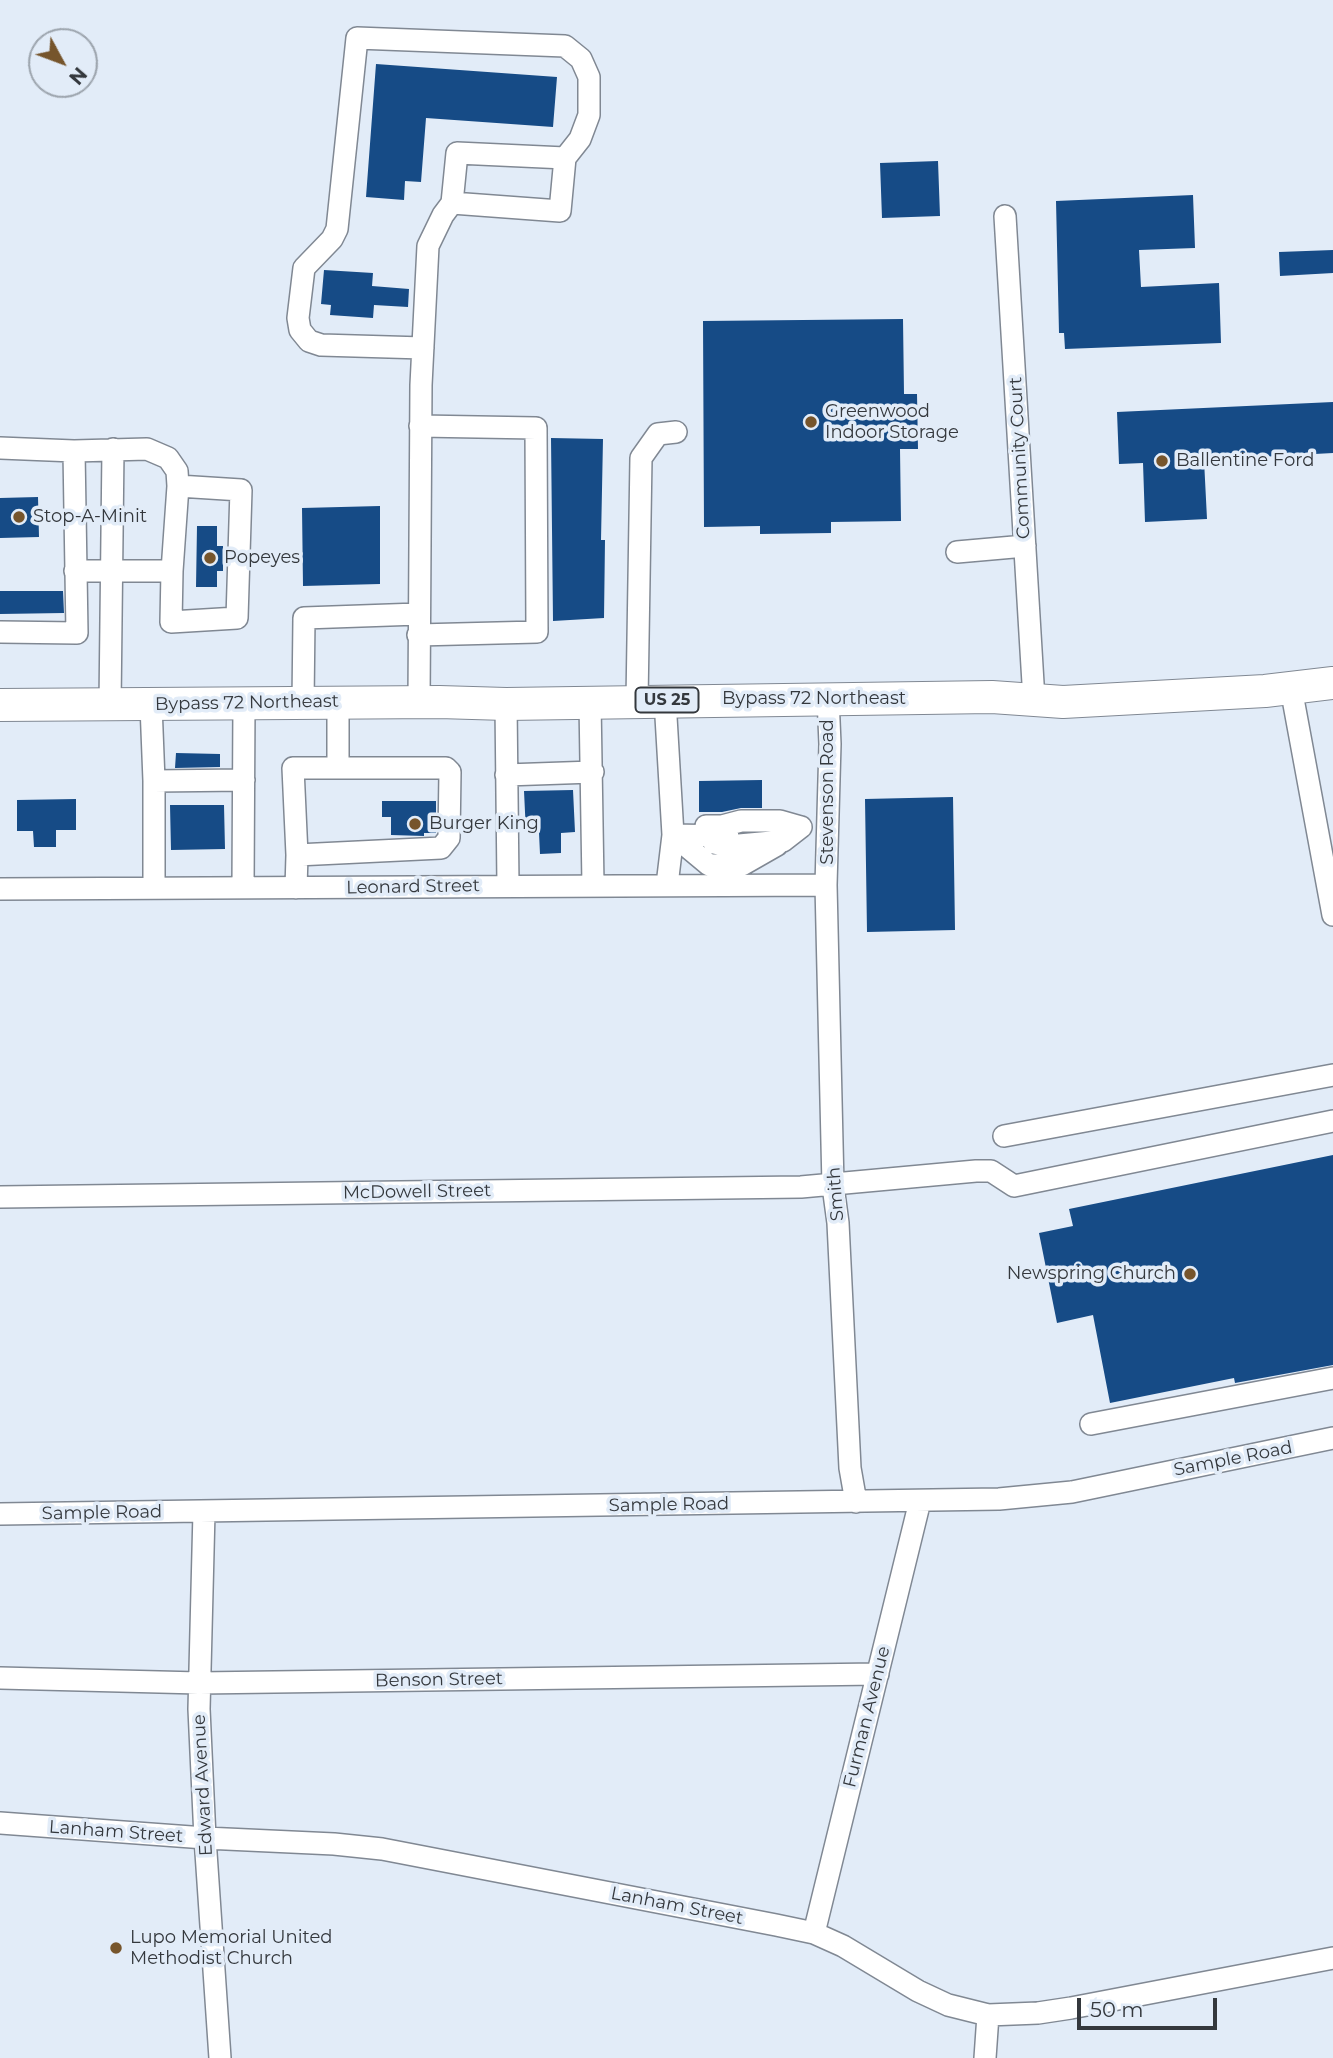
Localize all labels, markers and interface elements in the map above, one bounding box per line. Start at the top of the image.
north arrow [28,28,98,98]
text: N [64,62,91,89]
street label: Community Court [1005,376,1035,540]
place label: Greenwood Indoor Storage [825,401,959,444]
marker: Greenwood Indoor Storage [803,414,819,430]
place label: Ballentine Ford [1176,450,1314,472]
marker: Ballentine Ford [1154,453,1170,469]
place label: Stop-A-Minit [33,506,147,528]
marker: Stop-A-Minit [11,509,27,525]
place label: Popeyes [224,547,300,569]
marker: Popeyes [202,550,218,566]
road number: US 25 [636,688,698,712]
street label: Bypass 72 Northeast [722,688,906,710]
street label: Bypass 72 Northeast [155,691,339,715]
street label: Stevenson Road [817,719,839,865]
place label: Burger King [429,813,539,835]
marker: Burger King [407,816,423,832]
street label: Leonard Street [346,875,480,899]
street label: Smith [823,1166,849,1222]
street label: McDowell Street [343,1180,491,1204]
place label: Newspring Church [1007,1263,1176,1285]
marker: Newspring Church [1182,1266,1198,1282]
street label: Sample Road [1172,1437,1294,1481]
street label: Sample Road [609,1493,729,1517]
street label: Sample Road [42,1501,162,1525]
street label: Furman Avenue [839,1644,895,1790]
street label: Benson Street [375,1668,503,1692]
street label: Edward Avenue [188,1714,218,1856]
street label: Lanham Street [48,1817,184,1847]
street label: Lanham Street [609,1883,745,1929]
place label: Lupo Memorial United Methodist Church [130,1927,332,1969]
marker: Lupo Memorial United Methodist Church [108,1940,124,1956]
scale bar [1081,1984,1221,2028]
text: 50 m [1090,1997,1144,2022]

